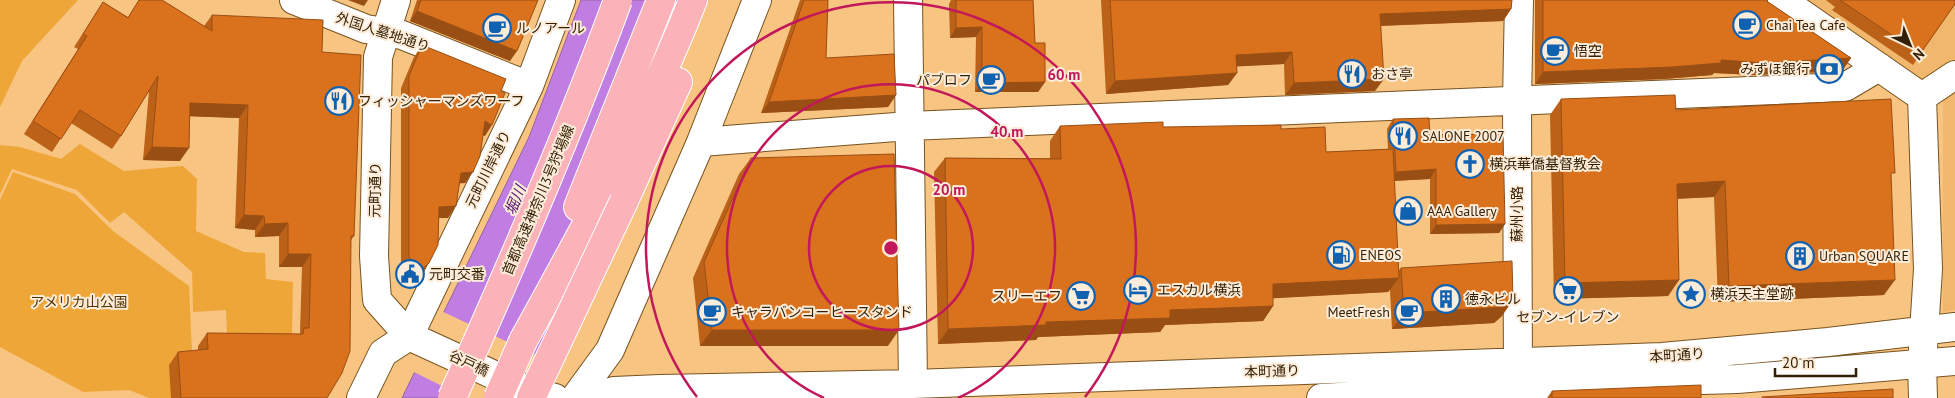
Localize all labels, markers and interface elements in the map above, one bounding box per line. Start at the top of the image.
street label: 外国人墓地通り [334,8,432,56]
cafe icon: Chai Tea Cafe [1732,10,1762,40]
cafe icon: ルノアール [482,13,512,43]
place label: Chai Tea Cafe [1766,16,1846,34]
place label: ルノアール [516,19,585,37]
north arrow [1885,20,1935,70]
cafe icon: 悟空 [1540,36,1570,66]
place label: 悟空 [1574,42,1602,60]
text: N [1909,45,1928,64]
bank icon: みずほ銀行 [1814,54,1844,84]
restaurant icon: おさ亭 [1337,59,1367,89]
place label: みずほ銀行 [1740,60,1810,78]
cafe icon: パブロフ [976,65,1006,95]
text: 60 m [1048,65,1080,84]
place label: おさ亭 [1371,65,1413,83]
place label: パブロフ [916,71,972,89]
restaurant icon: フィッシャーマンズワーフ [324,86,354,116]
place label: フィッシャーマンズワーフ [358,92,525,110]
restaurant icon: SALONE 2007 [1388,121,1418,151]
street label: 首都高速神奈川3号狩場線 [498,122,578,278]
text: 40 m [991,122,1023,141]
street label: 元町川岸通り [461,127,515,211]
place label: SALONE 2007 [1422,127,1505,145]
church icon: 横浜華僑基督教会 [1455,149,1485,179]
place label: 横浜華僑基督教会 [1489,155,1601,173]
street label: 元町通り [366,162,384,218]
text: 20 m [933,180,965,199]
water label: 堀川 [500,181,530,218]
street label: 蘇州小路 [1508,186,1526,242]
shop icon: AAA Gallery [1393,196,1423,226]
place label: AAA Gallery [1427,202,1497,220]
centre of rings [882,239,900,257]
fuel station icon: ENEOS [1326,240,1356,270]
building icon: Urban SQUARE [1785,241,1815,271]
place label: ENEOS [1360,246,1401,264]
place label: Urban SQUARE [1819,247,1909,265]
public building icon: 元町交番 [395,259,425,289]
place label: 元町交番 [429,265,485,283]
hotel icon: エスカル横浜 [1123,275,1153,305]
supermarket icon: セブン-イレブン [1553,276,1583,306]
place icon: 横浜天主堂跡 [1676,279,1706,309]
supermarket icon: スリーエフ [1066,281,1096,311]
place label: エスカル横浜 [1157,281,1241,299]
building icon: 徳永ビル [1431,284,1461,314]
place label: 横浜天主堂跡 [1710,285,1794,303]
place label: スリーエフ [992,287,1062,305]
place label: 徳永ビル [1465,290,1521,308]
park label: アメリカ山公園 [30,293,128,311]
cafe icon: キャラバンコーヒースタンド [697,297,727,327]
cafe icon: MeetFresh [1394,297,1424,327]
place label: キャラバンコーヒースタンド [731,303,913,321]
place label: MeetFresh [1327,303,1390,321]
place label: セブン-イレブン [1516,308,1620,326]
street label: 本町通り [1648,344,1706,366]
street label: 谷戸橋 [446,346,492,380]
scale bar [1775,346,1856,378]
text: 20 m [1782,353,1815,372]
street label: 本町通り [1244,361,1300,381]

